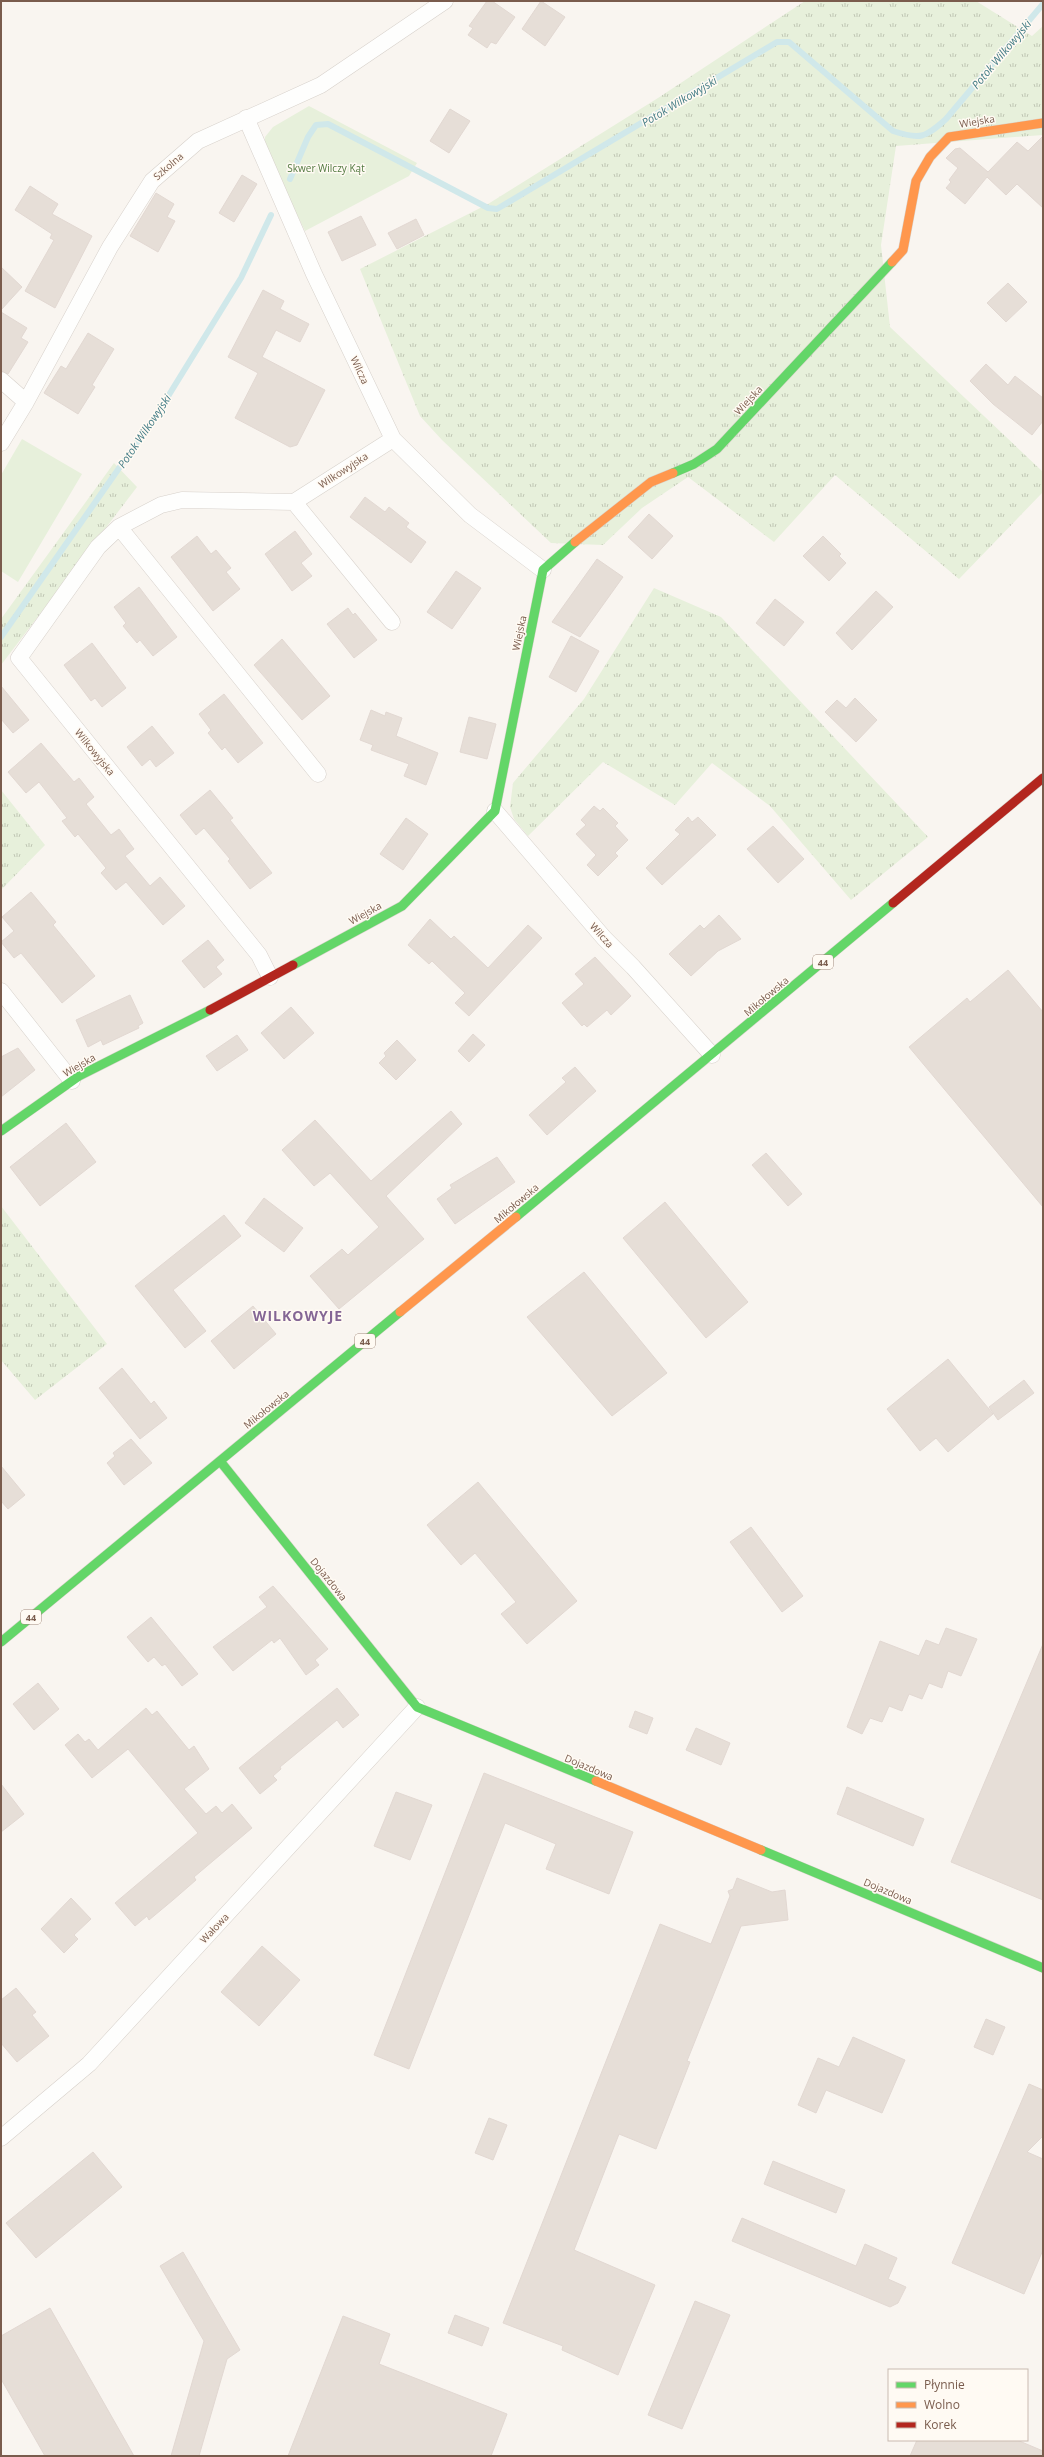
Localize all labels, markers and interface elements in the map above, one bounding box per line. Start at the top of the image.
water label: Potok Wilkowyjski [968,16,1034,92]
water label: Potok Wilkowyjski [638,72,720,129]
street label: Wiejska [958,111,996,131]
street label: Szkolna [150,149,186,183]
park label: Skwer Wilczy Kąt [287,161,365,175]
street label: Wilcza [347,354,373,386]
street label: Wiejska [731,382,765,418]
water label: Potok Wilkowyjski [114,391,174,471]
street label: Wilkowyjska [316,449,370,491]
street label: Wiejska [508,614,530,652]
street label: Wilkowyjska [72,726,118,778]
street label: Wiejska [346,898,384,928]
street label: Wilcza [587,919,617,951]
road number: 44 [813,955,833,969]
street label: Mikołowska [741,973,791,1019]
street label: Wiejska [60,1050,98,1080]
street label: Mikołowska [491,1180,541,1226]
district label: WILKOWYJE [253,1306,343,1325]
road number: 44 [355,1334,375,1348]
street label: Mikołowska [240,1386,292,1432]
street label: Dojazdowa [307,1555,351,1603]
road number: 44 [21,1610,41,1624]
street label: Dojazdowa [563,1750,615,1784]
street label: Dojazdowa [862,1874,914,1908]
street label: Wałowa [196,1910,232,1946]
legend [888,2369,1028,2441]
text: Płynnie [924,2376,965,2393]
text: Wolno [924,2396,960,2413]
text: Korek [924,2416,957,2433]

